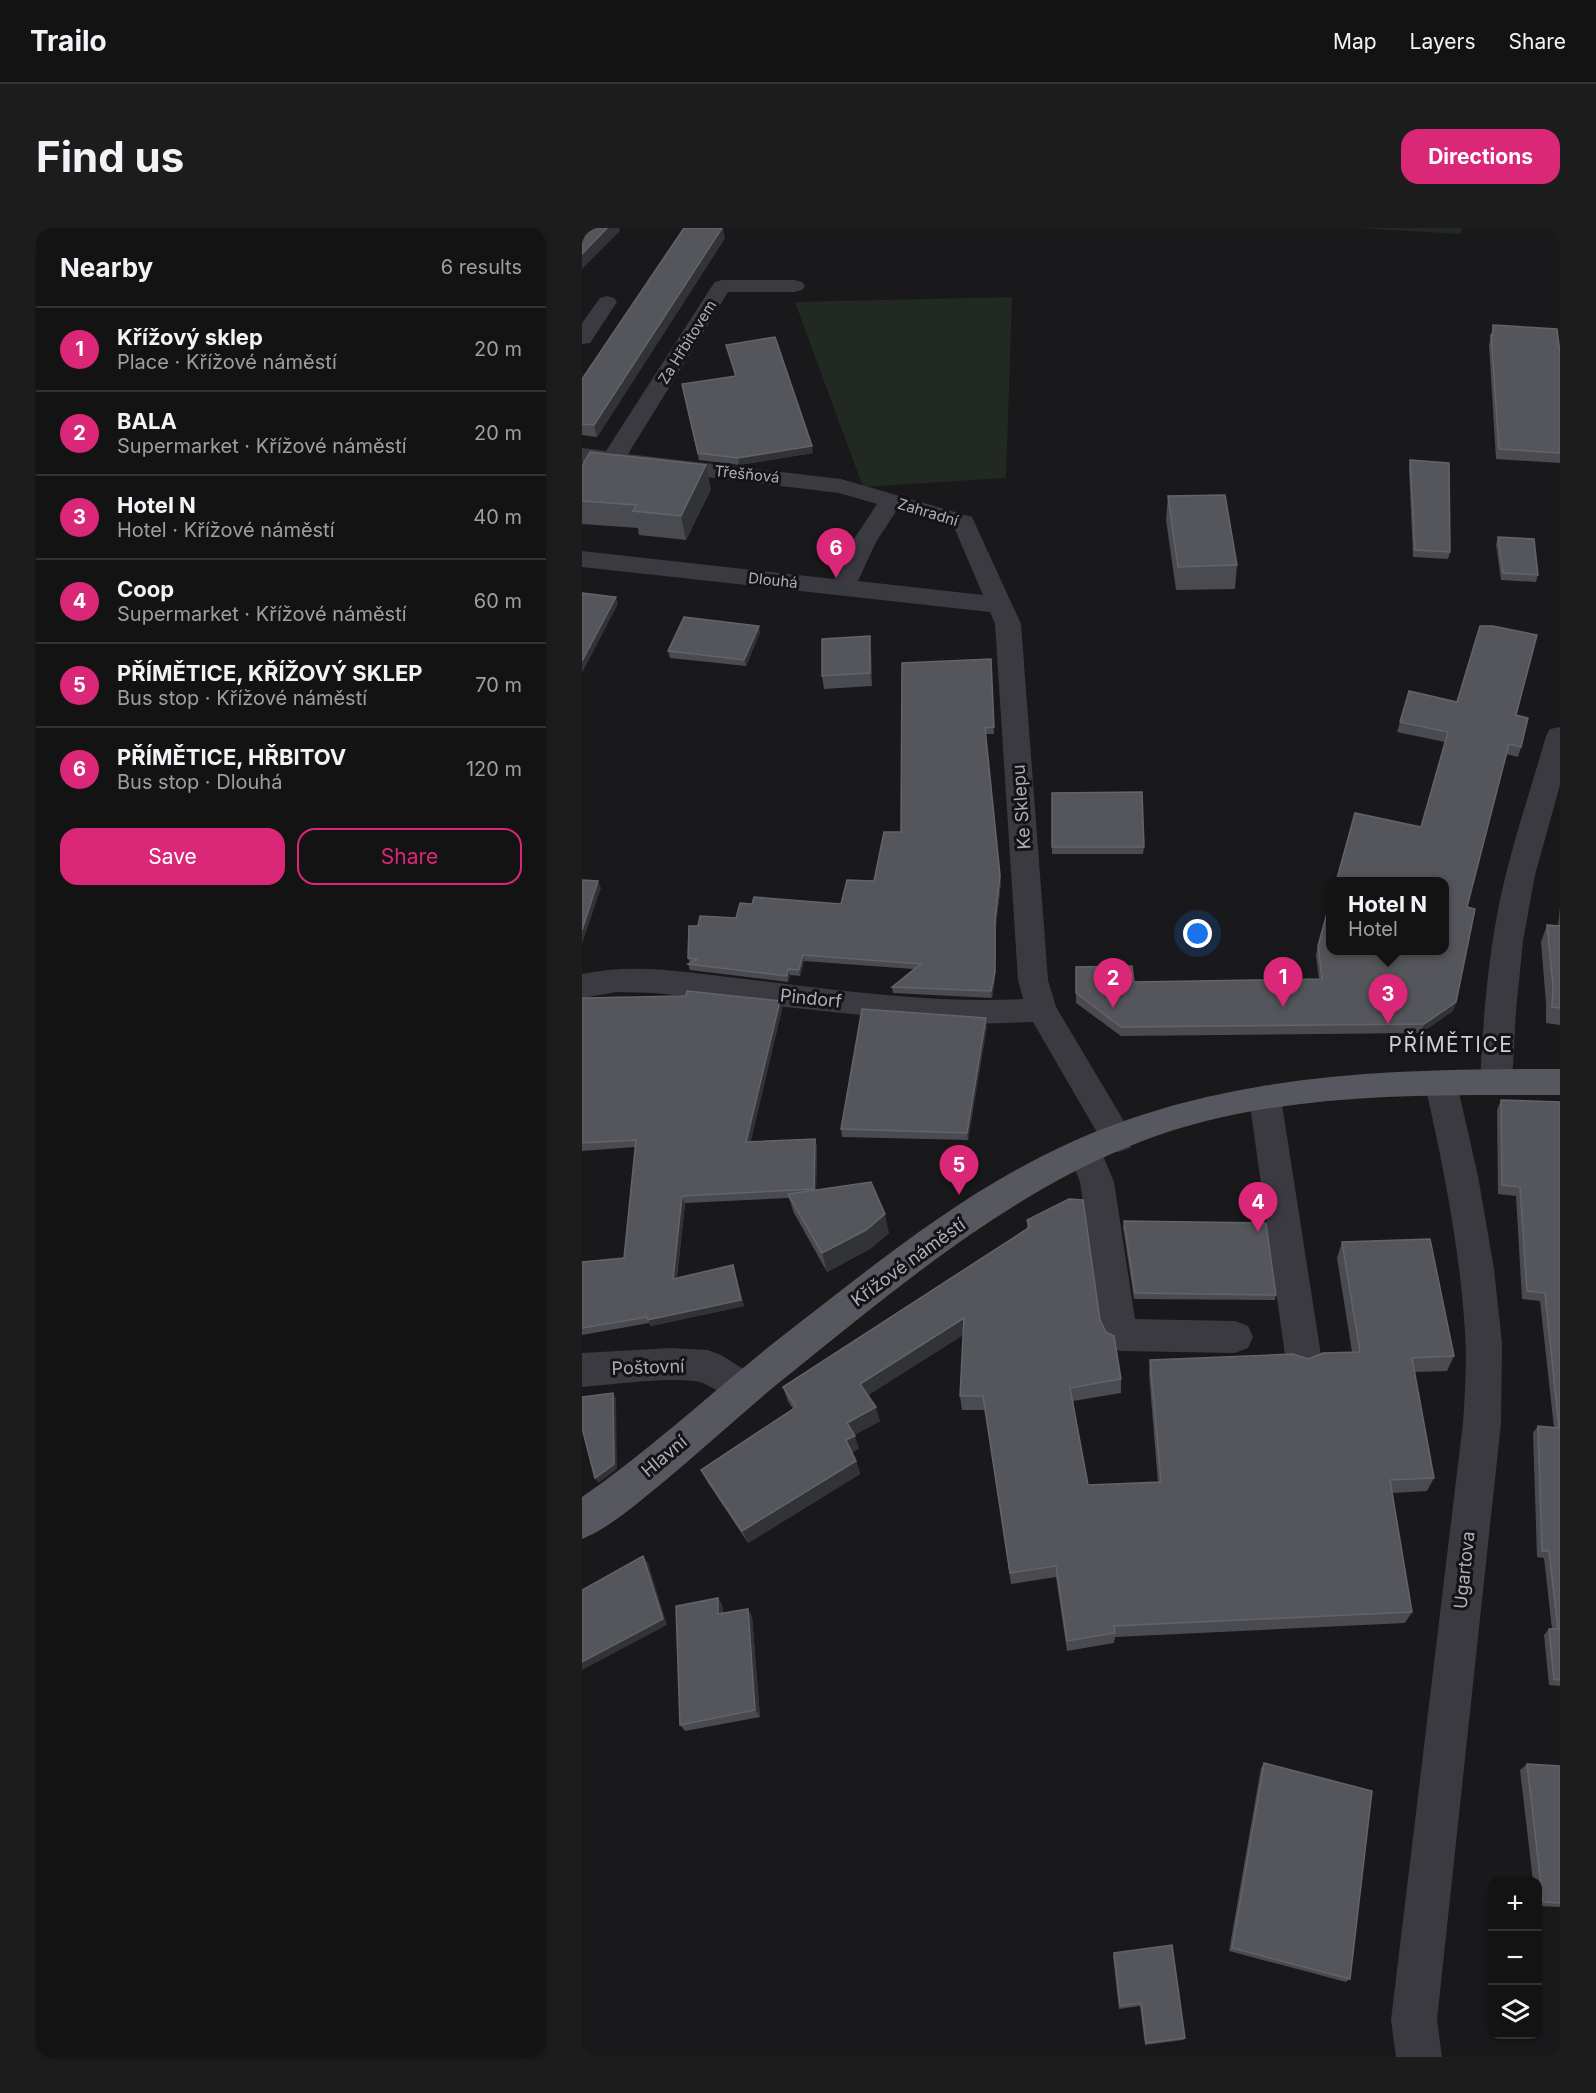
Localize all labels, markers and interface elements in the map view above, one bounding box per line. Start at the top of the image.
text: Trailo [30,24,107,58]
text: Map [1333,29,1377,54]
text: Layers [1410,29,1476,54]
text: Share [1509,29,1566,54]
button: Directions [1401,129,1560,184]
text: Find us [36,131,184,182]
text: Nearby [60,252,153,283]
text: 6 results [441,255,522,279]
street label: Za Hřbitovem [654,297,720,387]
text: Křížový sklep [117,324,263,350]
text: 1 [75,337,84,361]
text: 20 m [474,337,522,361]
text: Place · Křížové náměstí [117,350,337,374]
text: BALA [117,408,177,434]
text: 2 [73,421,86,445]
text: 20 m [474,421,522,445]
text: Supermarket · Křížové náměstí [117,434,407,458]
street label: Třešňová [714,461,780,487]
text: Hotel N [117,492,196,518]
street label: Zahradní [895,494,961,530]
text: 3 [73,505,86,529]
text: 40 m [473,505,522,529]
text: Hotel · Křížové náměstí [117,518,335,542]
pin: 6 [816,528,856,578]
street label: Dlouhá [747,568,799,592]
text: Coop [117,576,174,602]
text: 4 [73,589,86,613]
text: 60 m [474,589,522,613]
text: Supermarket · Křížové náměstí [117,602,407,626]
text: PŘÍMĚTICE, KŘÍŽOVÝ SKLEP [117,660,423,686]
text: 5 [73,673,86,697]
text: 70 m [475,673,522,697]
text: Bus stop · Křížové náměstí [117,686,367,710]
text: PŘÍMĚTICE, HŘBITOV [117,744,346,770]
text: 6 [73,757,86,781]
text: 120 m [466,757,522,781]
street label: Ke Sklepu [1008,764,1034,850]
text: Bus stop · Dlouhá [117,770,282,794]
button: Save [60,828,285,885]
button: Share [297,828,522,885]
popup [1326,877,1449,955]
text: Hotel N [1348,891,1427,917]
text: Hotel [1348,917,1398,941]
your location [1183,919,1212,948]
pin: 2 [1094,958,1132,1008]
pin: 1 [1264,958,1302,1007]
pin: 3 [1368,974,1408,1024]
street label: Pindorf [779,984,843,1012]
district label: PŘÍMĚTICE [1389,1031,1513,1057]
pin: 5 [940,1146,979,1195]
pin: 4 [1238,1182,1278,1232]
street label: Křížové náměstí [847,1213,970,1310]
street label: Poštovní [611,1355,685,1379]
street label: Hlavní [637,1431,691,1481]
street label: Ugartova [1449,1530,1479,1610]
map controls [1488,1877,1542,2039]
button: + [1488,1877,1542,1931]
button: − [1488,1931,1542,1985]
button: layers [1488,1985,1542,2039]

